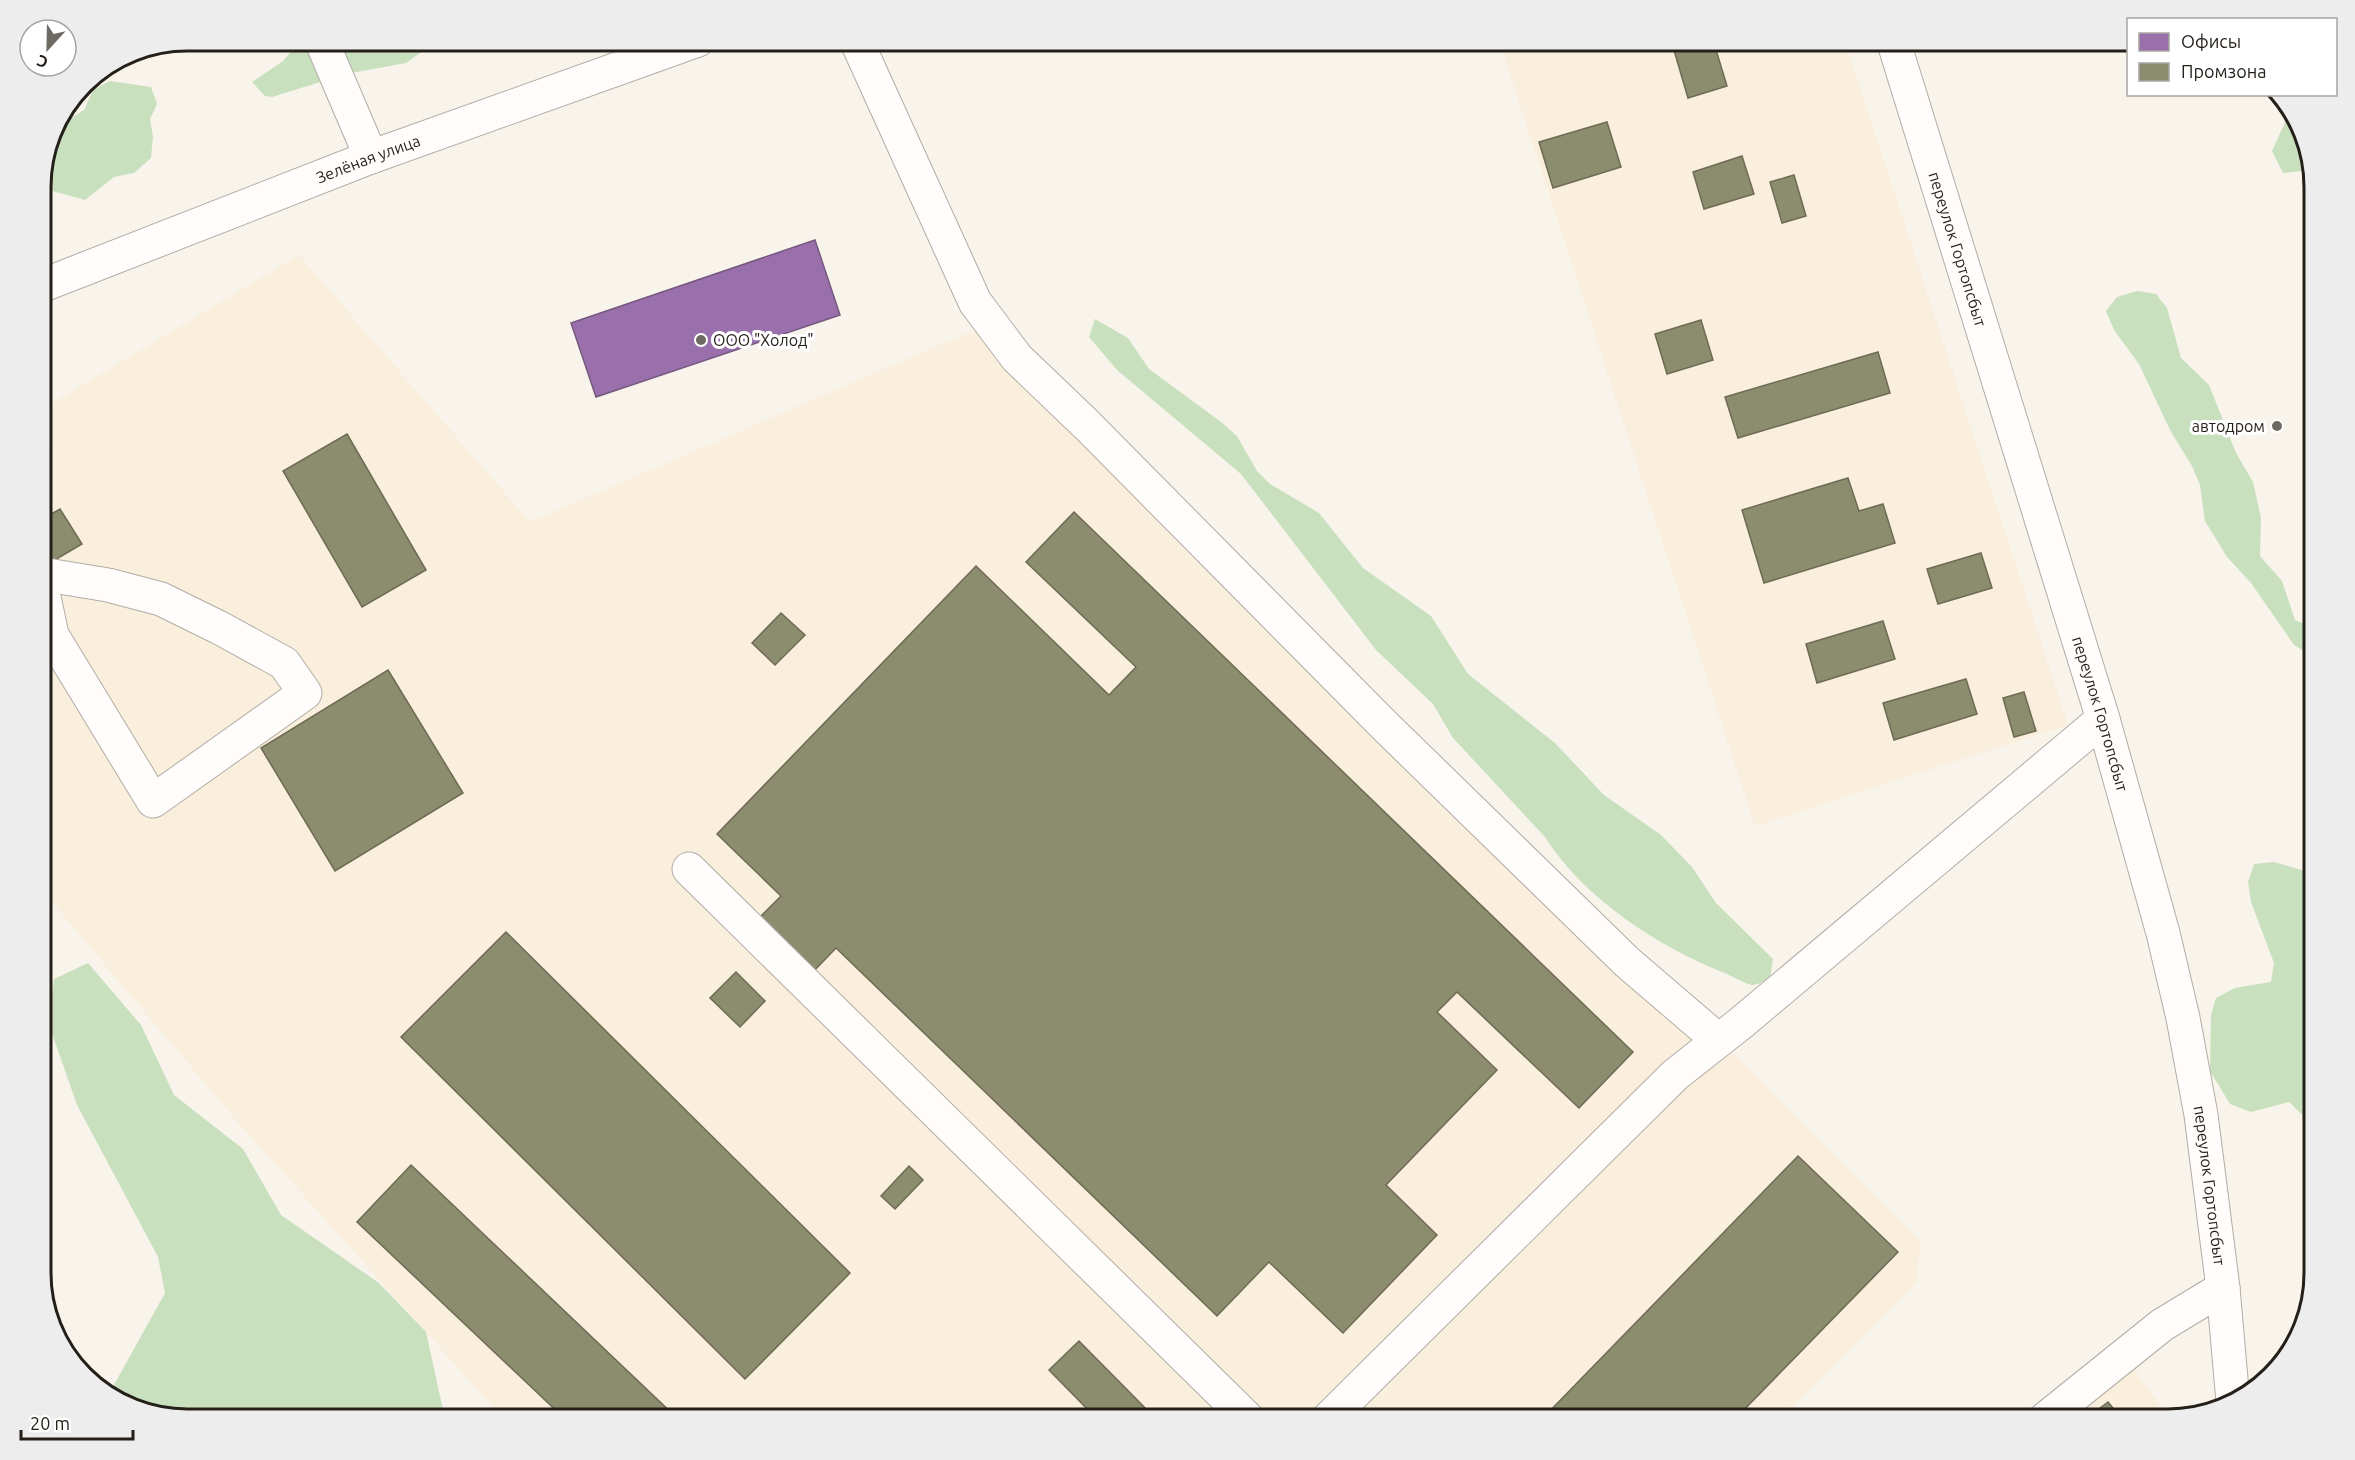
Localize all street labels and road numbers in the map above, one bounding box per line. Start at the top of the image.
street label: Зелёная улица [314,131,423,187]
street label: переулок Гортопсбыт [1925,170,1990,329]
street label: переулок Гортопсбыт [2069,634,2132,793]
street label: переулок Гортопсбыт [2190,1104,2229,1266]

